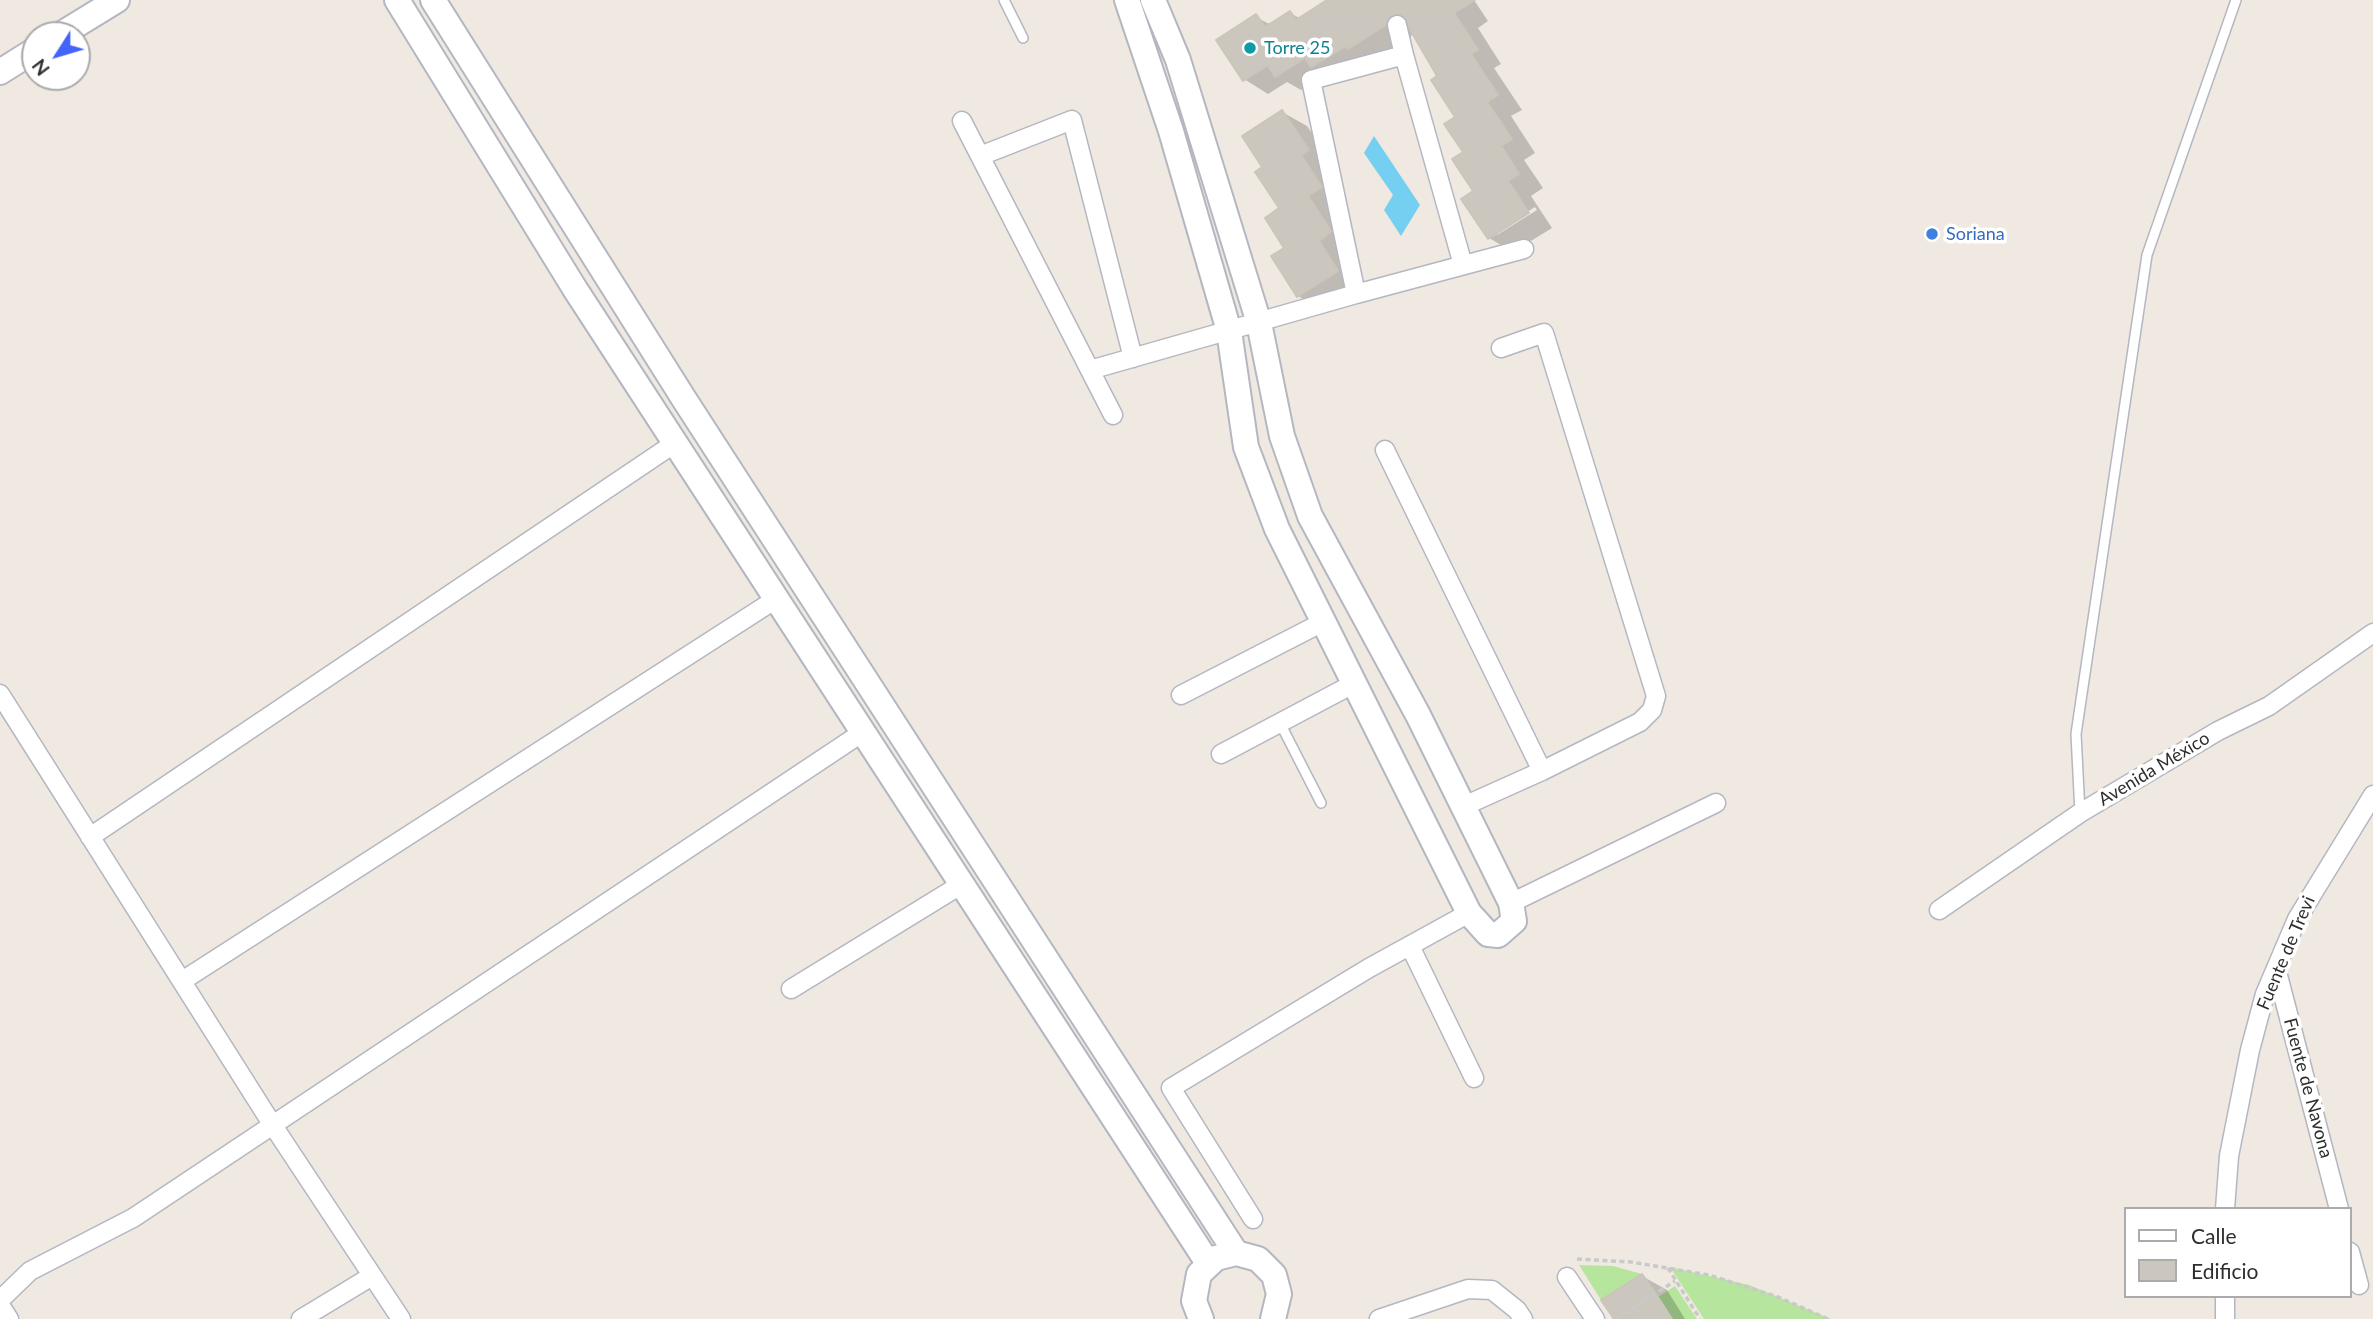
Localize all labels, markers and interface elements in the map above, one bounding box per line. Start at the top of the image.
north arrow [21,21,91,91]
place label: Torre 25 [1264,37,1330,59]
marker: Torre 25 [1242,40,1258,56]
text: N [27,55,54,81]
place label: Soriana [1946,223,2005,245]
marker: Soriana [1924,226,1940,242]
street label: Avenida México [2095,727,2213,811]
street label: Fuente de Trevi [2252,893,2320,1013]
street label: Fuente de Navona [2279,1016,2337,1160]
legend [2124,1207,2352,1298]
text: Calle [2191,1223,2236,1248]
text: Edificio [2191,1258,2258,1283]

